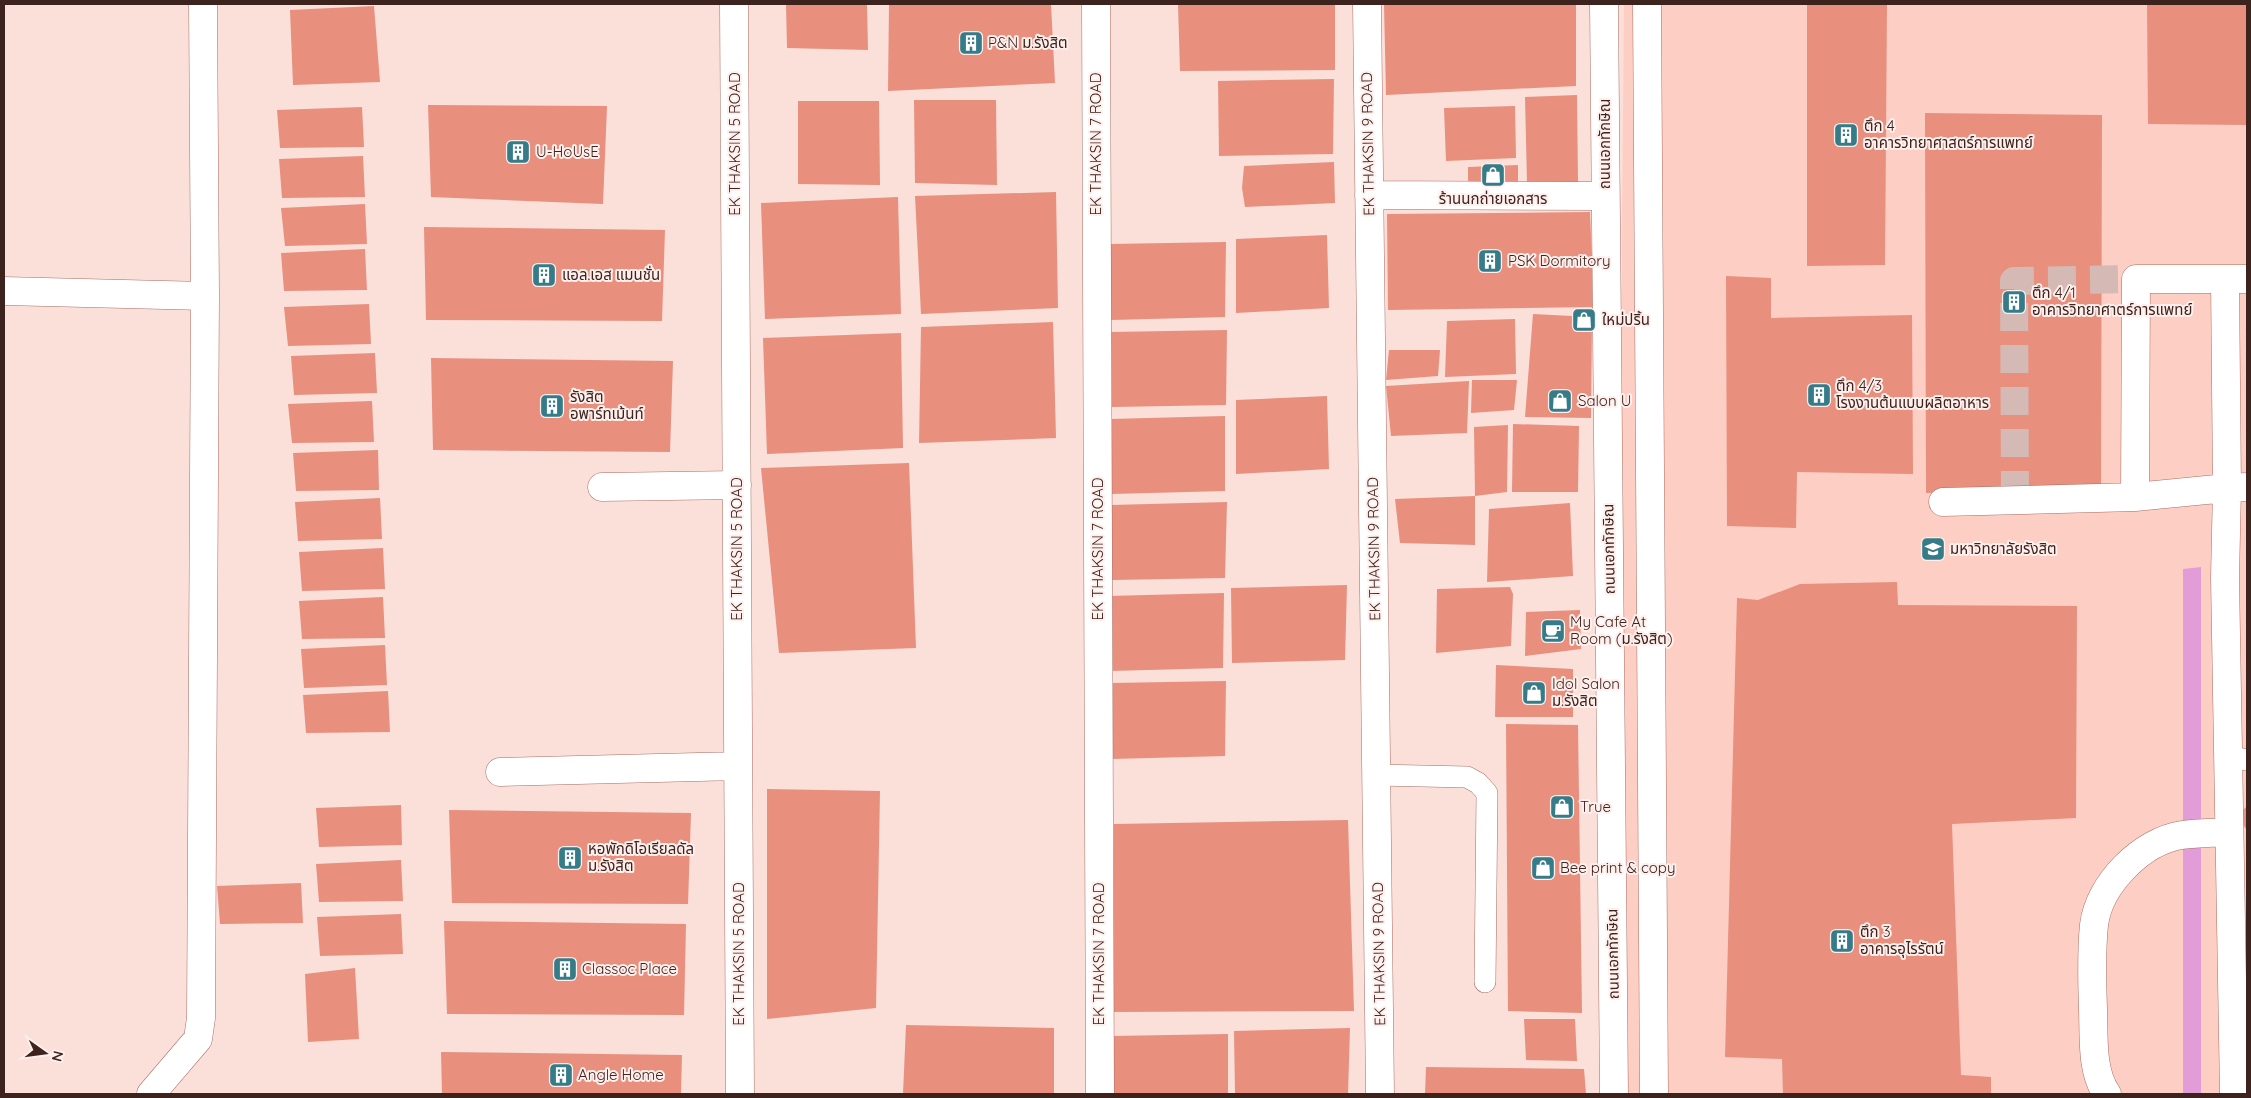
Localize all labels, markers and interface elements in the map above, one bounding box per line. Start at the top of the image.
building icon: P&N ม.รังสิต [958,30,984,56]
place label: P&N ม.รังสิต [988,33,1068,52]
street label: EK THAKSIN 5 ROAD [725,72,744,216]
street label: EK THAKSIN 7 ROAD [1086,72,1105,216]
street label: EK THAKSIN 9 ROAD [1357,72,1378,216]
street label: ถนนเอกทักษิณ [1595,99,1614,189]
place label: ตึก 4 อาคารวิทยาศาสตร์การแพทย์ [1864,116,2033,152]
building icon: ตึก 4 อาคารวิทยาศาสตร์การแพทย์ [1833,122,1859,148]
building icon: U-HoUsE [505,139,531,165]
place label: U-HoUsE [536,142,599,161]
shop icon: ร้านนกถ่ายเอกสาร [1480,162,1506,188]
place label: ร้านนกถ่ายเอกสาร [1439,189,1547,208]
building icon: PSK Dormitory [1477,248,1503,274]
place label: PSK Dormitory [1508,251,1611,270]
building icon: แอล.เอส แมนชั่น [531,262,557,288]
place label: แอล.เอส แมนชั่น [562,265,660,284]
place label: ตึก 4/1 อาคารวิทยาศาตร์การแพทย์ [2032,283,2192,319]
building icon: ตึก 4/1 อาคารวิทยาศาตร์การแพทย์ [2001,289,2027,315]
shop icon: ใหม่ปริ้น [1571,307,1597,333]
place label: ใหม่ปริ้น [1602,310,1650,329]
place label: ตึก 4/3 โรงงานต้นแบบผลิตอาหาร [1836,376,1989,412]
building icon: ตึก 4/3 โรงงานต้นแบบผลิตอาหาร [1806,382,1832,408]
place label: รังสิต อพาร์ทเม้นท์ [570,387,644,423]
shop icon: Salon U [1547,388,1573,414]
place label: Salon U [1578,391,1631,410]
building icon: รังสิต อพาร์ทเม้นท์ [539,393,565,419]
street label: EK THAKSIN 5 ROAD [727,477,746,621]
street label: EK THAKSIN 7 ROAD [1088,477,1107,621]
street label: EK THAKSIN 9 ROAD [1363,477,1384,621]
street label: ถนนเอกทักษิณ [1598,504,1619,595]
school or university icon: มหาวิทยาลัยรังสิต [1920,536,1946,562]
place label: มหาวิทยาลัยรังสิต [1950,539,2057,558]
place label: My Cafe At Room (ม.รังสิต) [1570,612,1673,648]
cafe icon: My Cafe At Room (ม.รังสิต) [1540,618,1566,644]
place label: Idol Salon ม.รังสิต [1552,674,1620,710]
shop icon: Idol Salon ม.รังสิต [1521,680,1547,706]
shop icon: True [1549,794,1575,820]
place label: True [1580,797,1611,816]
place label: หอพักดิโอเรียลดัล ม.รังสิต [588,839,694,875]
building icon: หอพักดิโอเรียลดัล ม.รังสิต [557,845,583,871]
shop icon: Bee print & copy [1530,855,1556,881]
place label: Bee print & copy [1560,858,1675,877]
street label: EK THAKSIN 5 ROAD [729,882,748,1026]
street label: EK THAKSIN 7 ROAD [1089,882,1108,1026]
street label: EK THAKSIN 9 ROAD [1368,882,1389,1026]
street label: ถนนเอกทักษิณ [1602,909,1623,1000]
place label: ตึก 3 อาคารอุไรรัตน์ [1860,922,1944,958]
building icon: ตึก 3 อาคารอุไรรัตน์ [1829,928,1855,954]
building icon: Classoc Place [552,956,578,982]
place label: Classoc Place [582,959,677,978]
north arrow [20,1028,70,1078]
text: N [48,1049,68,1063]
building icon: Angle Home [548,1062,574,1088]
place label: Angle Home [578,1065,664,1084]

